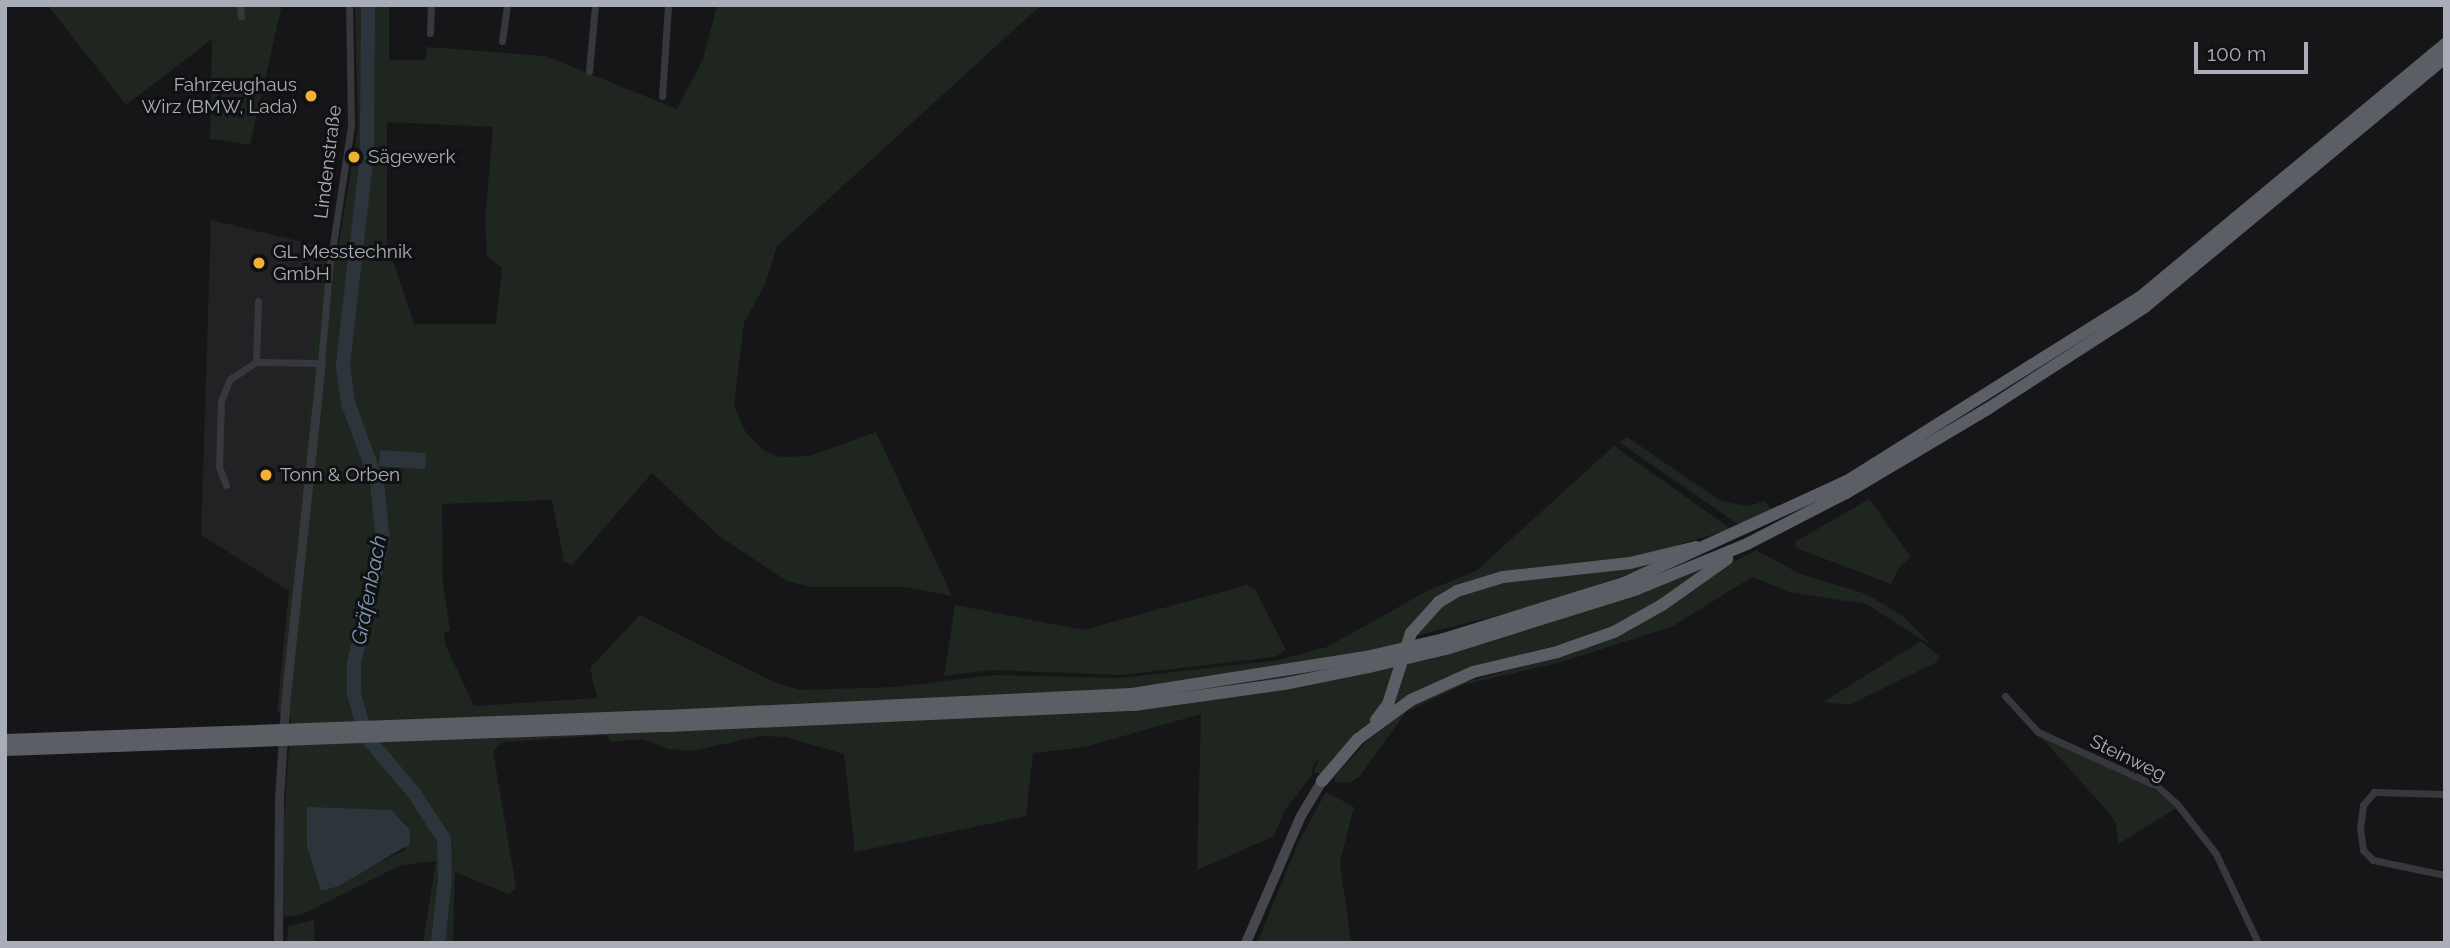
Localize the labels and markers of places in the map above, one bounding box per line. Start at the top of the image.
place label: Fahrzeughaus Wirz (BMW, Lada) [141,74,297,118]
marker: Fahrzeughaus Wirz (BMW, Lada) [303,88,319,104]
place label: Sägewerk [368,146,456,168]
marker: Sägewerk [346,149,362,165]
place label: GL Messtechnik GmbH [273,241,413,285]
marker: GL Messtechnik GmbH [251,255,267,271]
place label: Tonn & Orben [280,464,400,486]
marker: Tonn & Orben [258,467,274,483]

